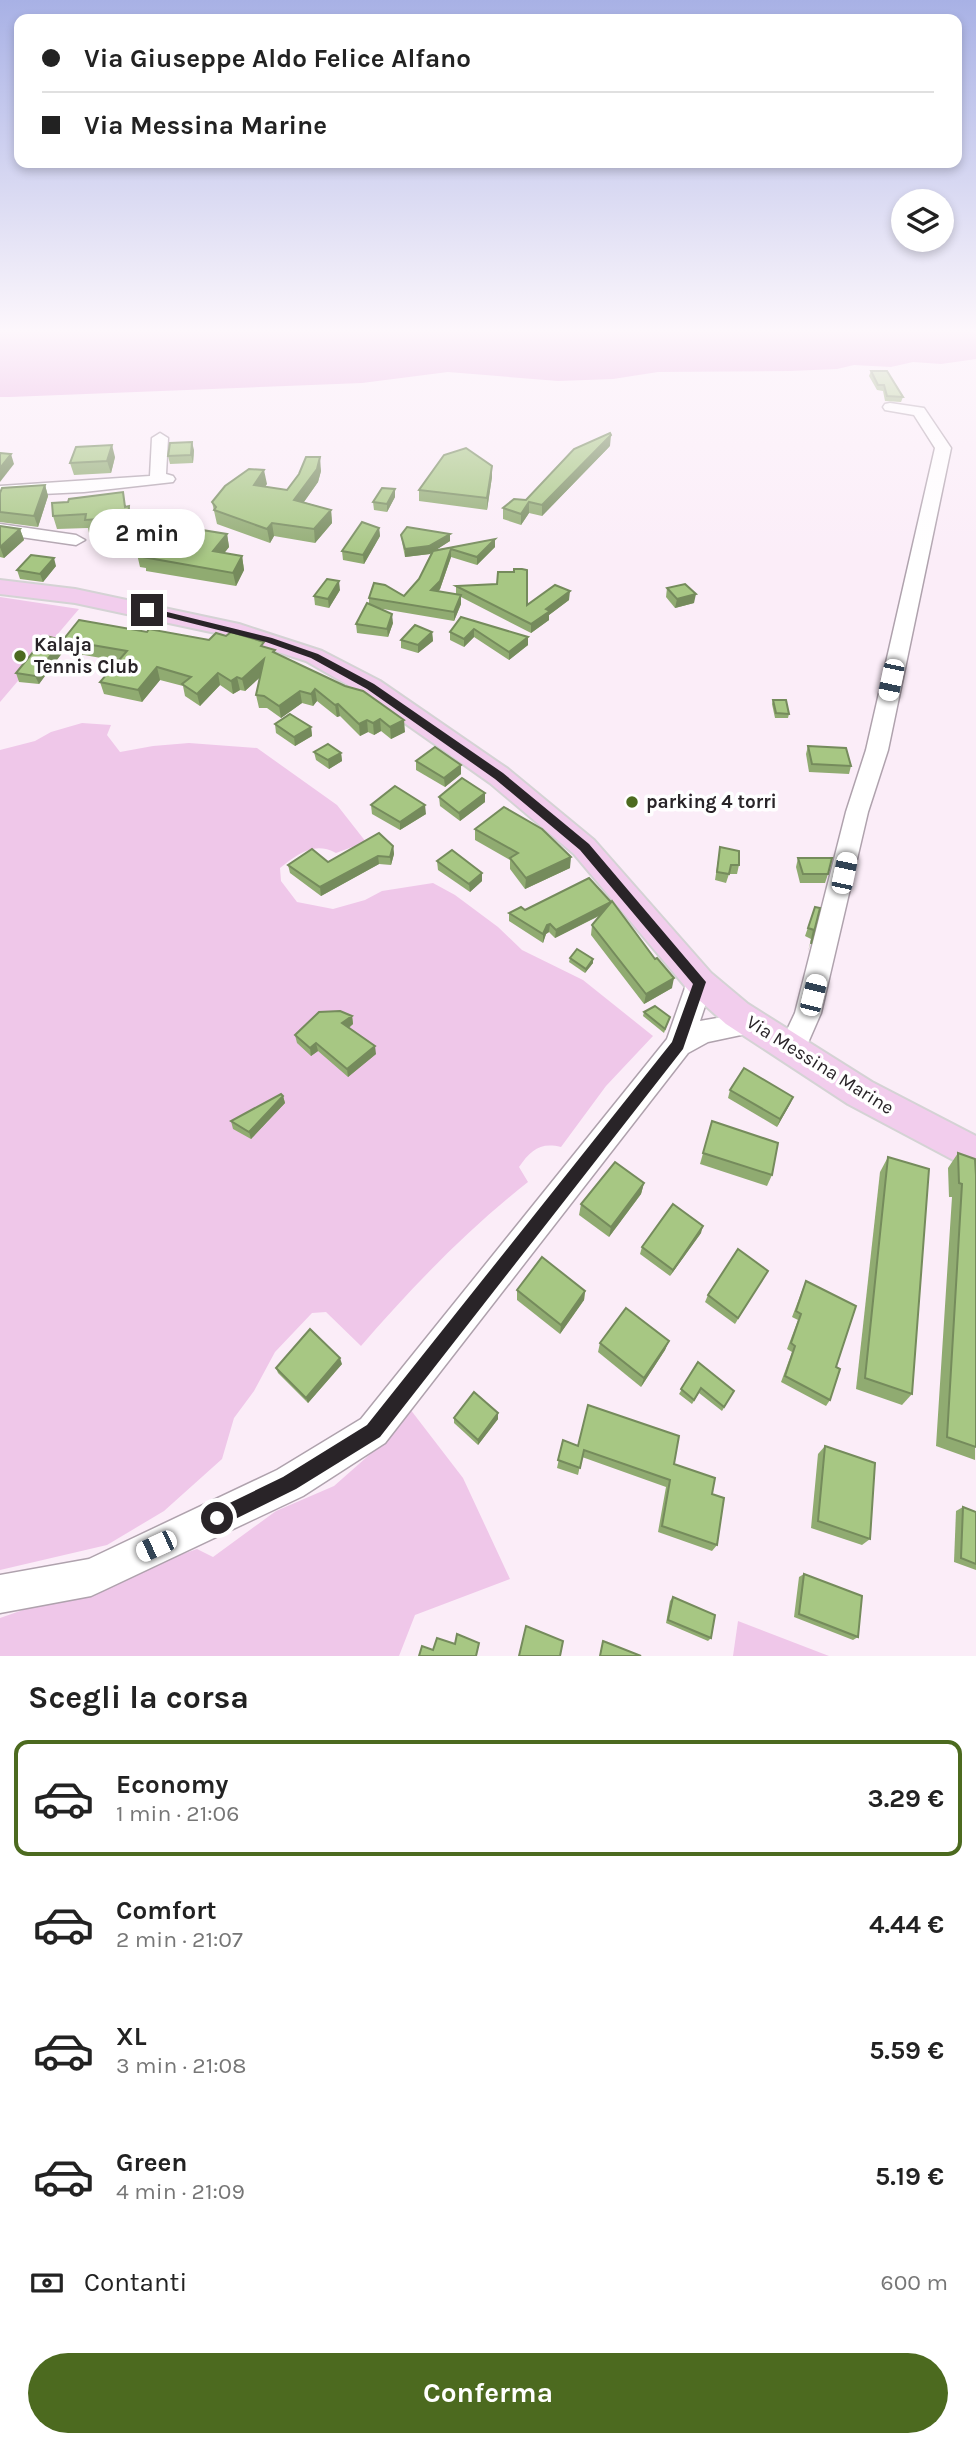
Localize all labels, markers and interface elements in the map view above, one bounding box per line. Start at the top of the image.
text: Via Giuseppe Aldo Felice Alfano [84,43,471,74]
text: Via Messina Marine [84,110,327,141]
map controls [891,189,954,252]
button: layers [891,189,954,252]
callout: 2 min [89,508,205,558]
text: 2 min [115,520,179,547]
route end [131,594,163,626]
place label: Kalaja Tennis Club [34,634,139,678]
marker: Kalaja Tennis Club [12,648,28,664]
car [877,657,906,703]
place label: parking 4 torri [646,791,777,813]
marker: parking 4 torri [624,794,640,810]
car [830,850,859,896]
car [798,972,829,1018]
street label: Via Messina Marine [742,1011,898,1119]
route start [201,1502,233,1534]
car [133,1528,180,1564]
text: Scegli la corsa [28,1679,249,1716]
icon: car [32,1767,95,1830]
text: Economy [116,1769,228,1800]
text: 3.29 € [868,1783,944,1814]
text: 1 min · 21:06 [116,1800,239,1827]
icon: car [32,1893,95,1956]
text: Comfort [116,1895,217,1926]
text: 4.44 € [869,1909,944,1940]
text: 2 min · 21:07 [116,1926,243,1953]
icon: car [32,2019,95,2082]
text: XL [116,2021,147,2052]
text: 5.59 € [869,2035,944,2066]
text: 3 min · 21:08 [116,2052,246,2079]
icon: car [32,2145,95,2208]
text: Green [116,2147,188,2178]
text: 5.19 € [875,2161,944,2192]
text: 4 min · 21:09 [116,2178,245,2205]
icon: cash [28,2264,66,2302]
text: Contanti [84,2267,187,2298]
text: 600 m [881,2269,948,2296]
button: Conferma [28,2353,948,2433]

